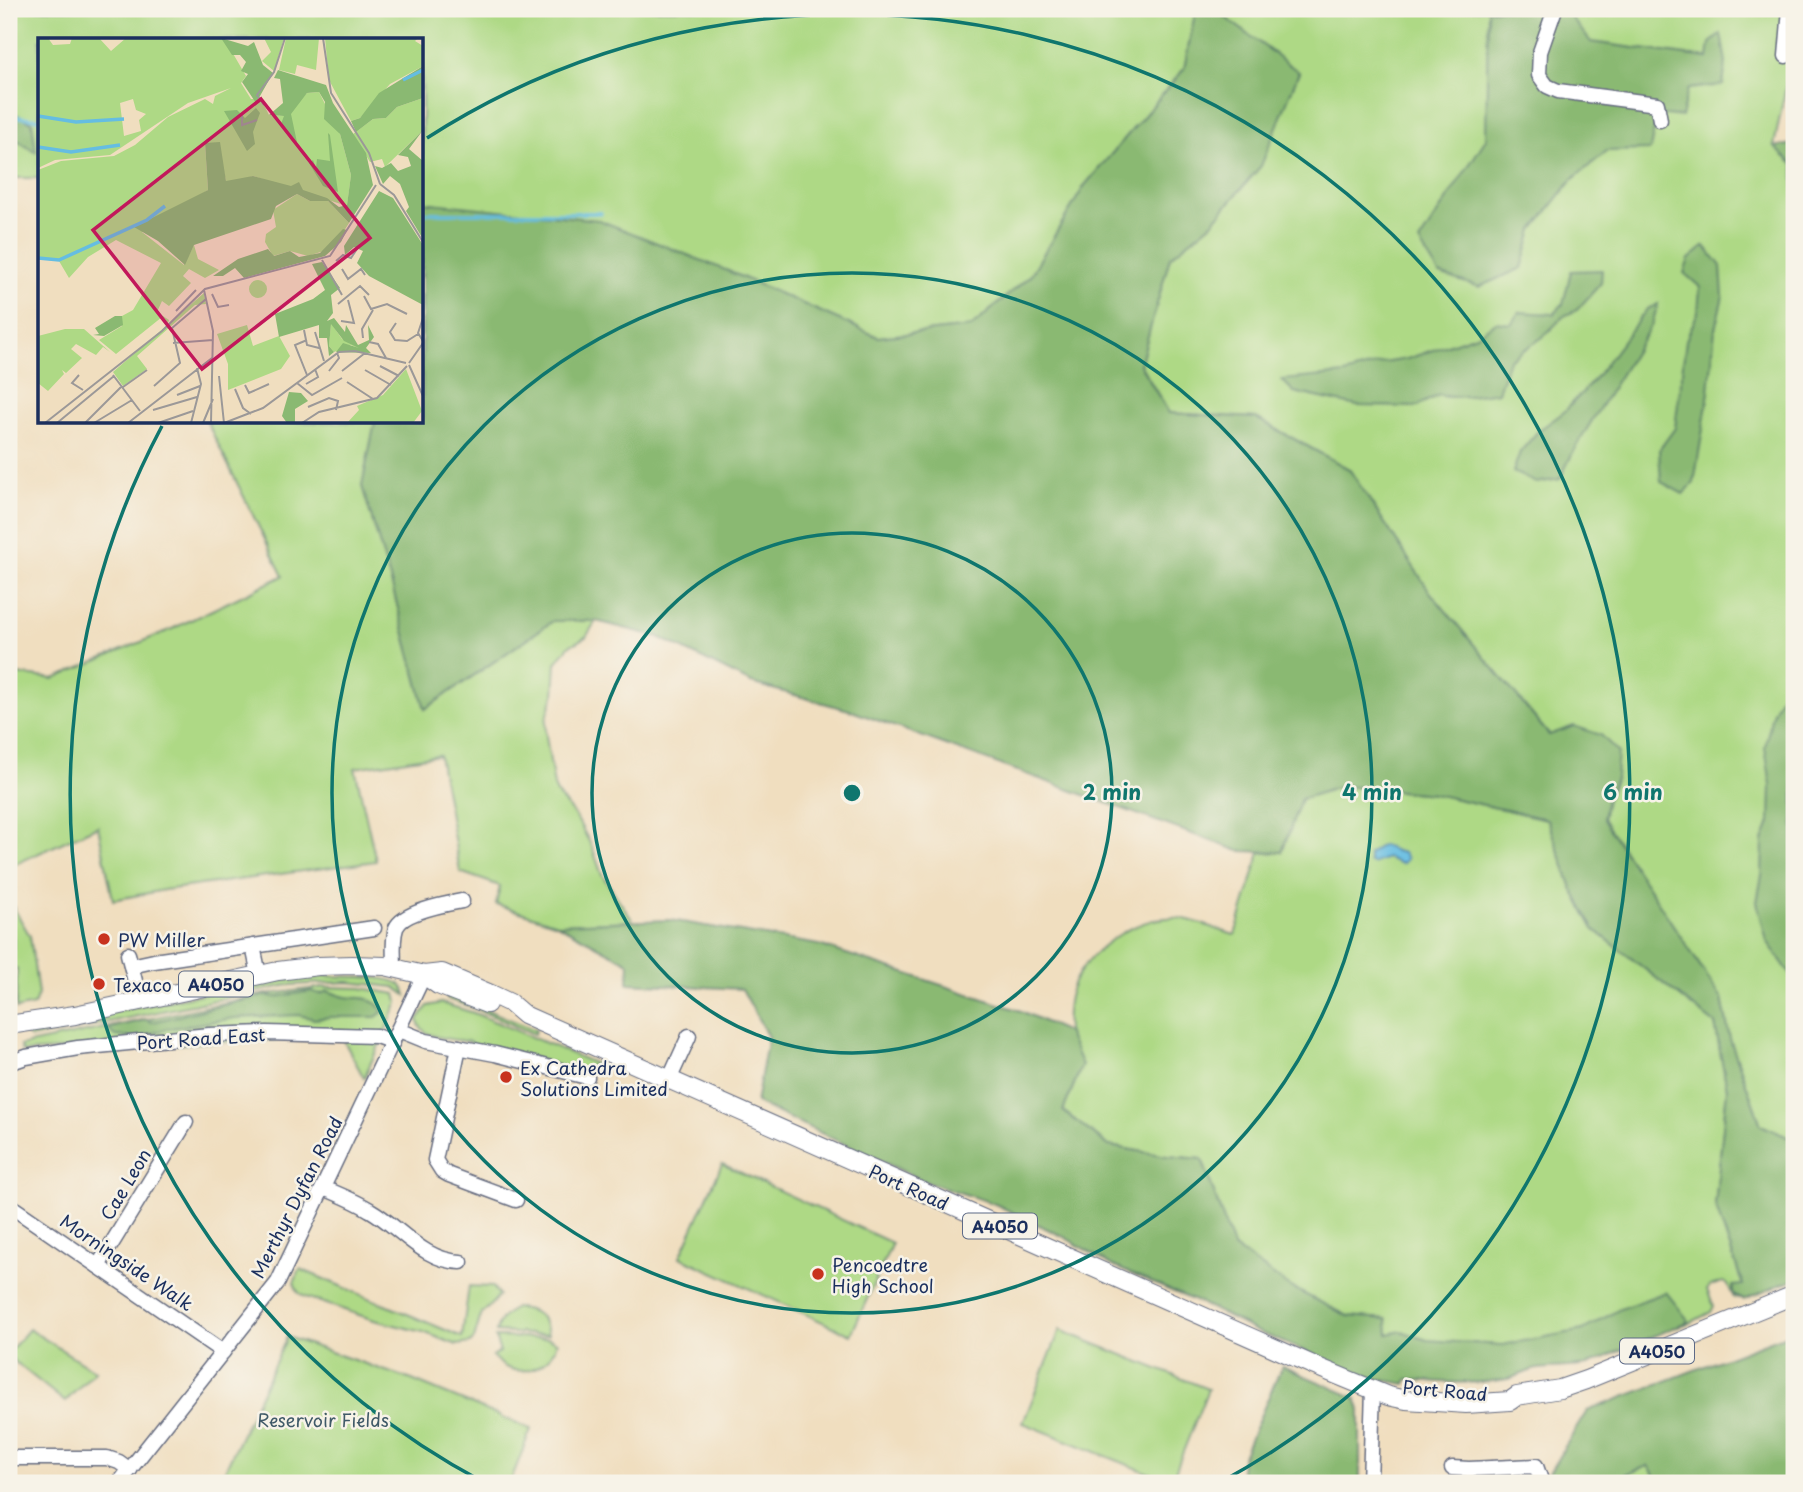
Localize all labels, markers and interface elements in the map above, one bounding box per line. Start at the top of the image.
inset map [38,38,424,424]
text: 2 min [1083,775,1141,807]
text: 4 min [1342,775,1402,807]
text: 6 min [1603,775,1663,807]
centre of rings [840,781,864,805]
place label: PW Miller [118,926,206,953]
marker: PW Miller [96,931,112,947]
place label: Texaco [113,971,172,998]
road number: A4050 [179,972,253,996]
marker: Texaco [91,976,107,992]
street label: Port Road East [136,1020,266,1056]
place label: Ex Cathedra Solutions Limited [520,1054,668,1102]
marker: Ex Cathedra Solutions Limited [498,1069,514,1085]
street label: Merthyr Dyfan Road [243,1111,349,1283]
street label: Cae Leon [93,1143,157,1225]
street label: Port Road [865,1157,953,1217]
street label: Morningside Walk [55,1207,199,1317]
road number: A4050 [963,1214,1037,1238]
place label: Pencoedtre High School [832,1251,934,1299]
marker: Pencoedtre High School [810,1266,826,1282]
road number: A4050 [1620,1338,1694,1364]
street label: Port Road [1402,1373,1488,1407]
park label: Reservoir Fields [257,1406,389,1433]

